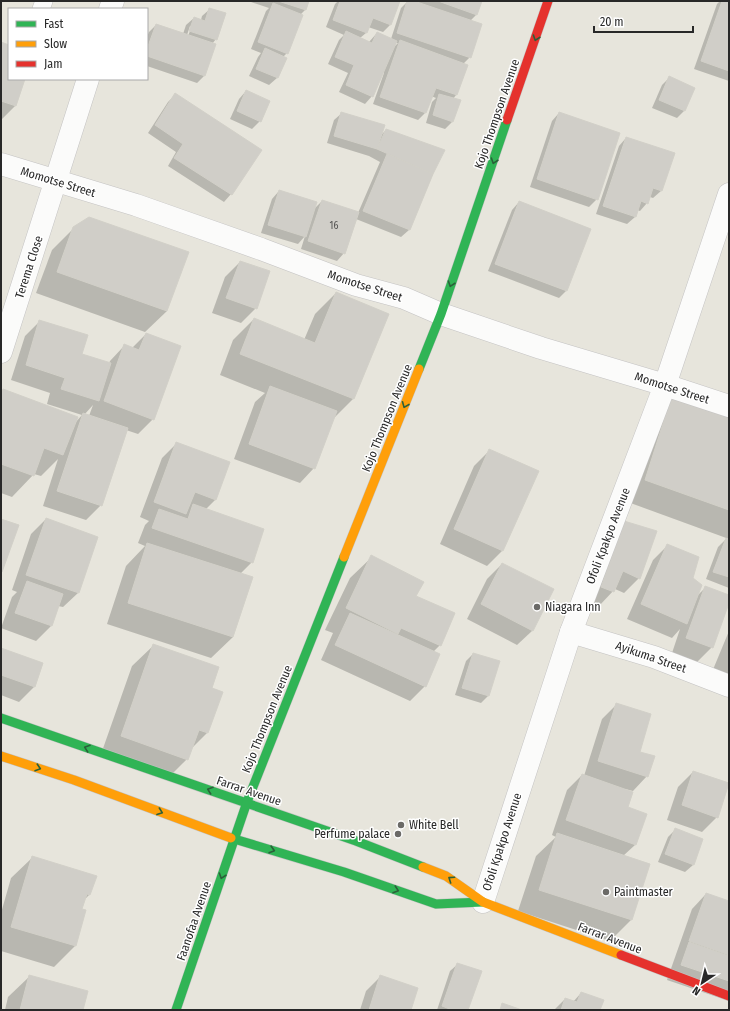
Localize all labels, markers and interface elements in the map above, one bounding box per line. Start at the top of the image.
legend [8,8,148,80]
scale bar [594,8,693,34]
text: 20 m [600,15,624,29]
text: Fast [44,17,63,31]
one-way arrow [532,34,540,41]
text: Slow [44,37,67,51]
text: Jam [44,57,62,71]
street label: Kojo Thompson Avenue [472,57,522,171]
one-way arrow [490,157,498,164]
street label: Momotse Street [19,164,97,200]
house number: 16 [330,220,338,232]
street label: Terema Close [12,234,46,300]
street label: Momotse Street [326,267,404,305]
one-way arrow [448,280,456,287]
street label: Kojo Thompson Avenue [359,362,415,474]
street label: Momotse Street [633,369,711,407]
one-way arrow [401,402,409,409]
street label: Ofoli Kpakpo Avenue [583,486,633,586]
place label: Niagara Inn [545,600,601,614]
marker: Niagara Inn [532,602,542,612]
street label: Ayikuma Street [614,638,688,676]
street label: Kojo Thompson Avenue [239,663,295,775]
one-way arrow [83,744,90,752]
one-way arrow [34,763,41,772]
street label: Farrar Avenue [215,773,283,809]
one-way arrow [206,786,213,794]
street label: Ofoli Kpakpo Avenue [480,791,524,893]
one-way arrow [157,807,164,815]
place label: White Bell [409,818,459,832]
marker: White Bell [396,820,406,830]
place label: Perfume palace [314,827,390,841]
marker: Perfume palace [393,829,403,839]
one-way arrow [268,845,275,854]
one-way arrow [218,872,227,879]
one-way arrow [448,876,455,884]
street label: Faanofaa Avenue [174,879,214,962]
one-way arrow [392,885,399,893]
place label: Paintmaster [614,885,674,899]
marker: Paintmaster [601,887,611,897]
street label: Farrar Avenue [576,919,644,957]
north arrow [682,963,722,1003]
text: N [690,984,703,998]

